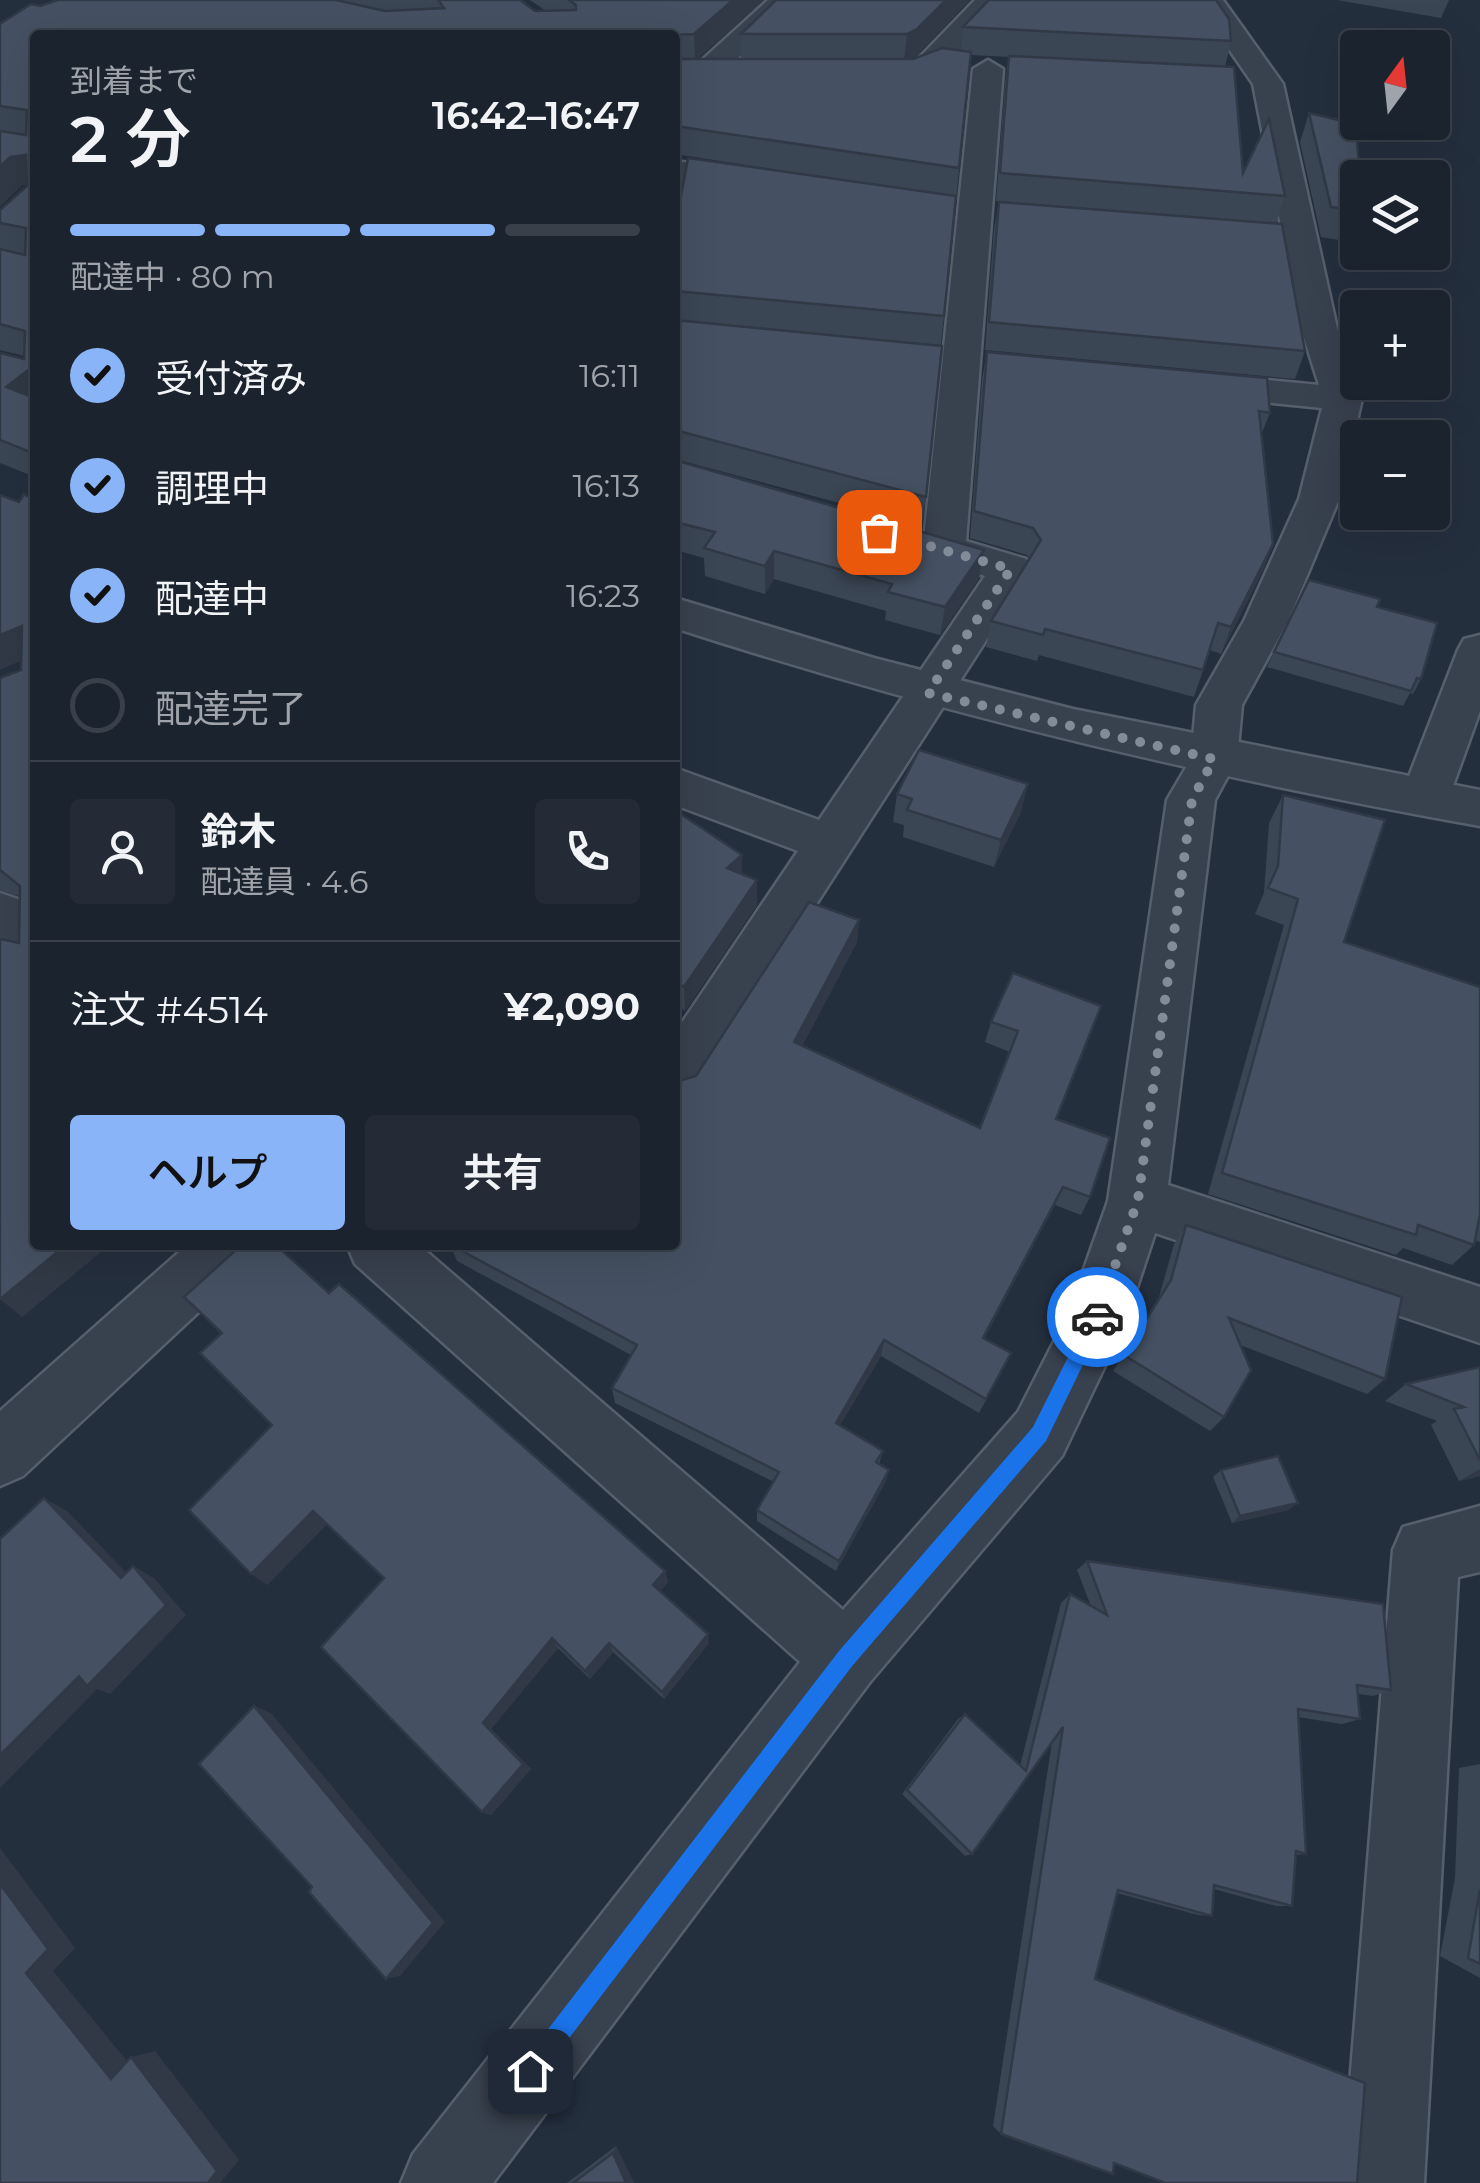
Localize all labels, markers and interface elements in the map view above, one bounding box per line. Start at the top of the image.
north arrow [1340,30,1450,140]
map controls [1340,30,1450,530]
text: 到着まで [70,61,198,100]
text: 16:42–16:47 [432,92,640,139]
text: 2 分 [70,99,191,178]
button: layers [1340,160,1450,270]
text: 配達中 · 80 m [70,257,275,296]
button: + [1340,290,1450,400]
icon: check [70,348,125,403]
text: 受付済み [155,355,307,402]
text: 16:11 [579,356,640,395]
button: − [1340,420,1450,530]
icon: check [70,458,125,513]
text: 調理中 [155,465,269,512]
text: 16:13 [573,466,640,505]
pin [837,490,922,575]
icon: bag [852,505,907,560]
icon: check [70,568,125,623]
text: 配達中 [155,575,269,622]
text: 16:23 [566,576,640,615]
text: 配達完了 [155,685,307,732]
button: person [70,799,175,904]
button: phone [535,799,640,904]
text: 鈴木 [200,808,276,855]
text: 配達員 · 4.6 [200,862,369,901]
text: ¥2,090 [504,983,640,1030]
text: 注文 #4514 [70,986,268,1033]
button: ヘルプ [70,1115,345,1230]
button: 共有 [365,1115,640,1230]
courier [1047,1267,1147,1367]
icon: car [1070,1290,1125,1345]
pin [488,2029,573,2114]
icon: home [503,2044,558,2099]

